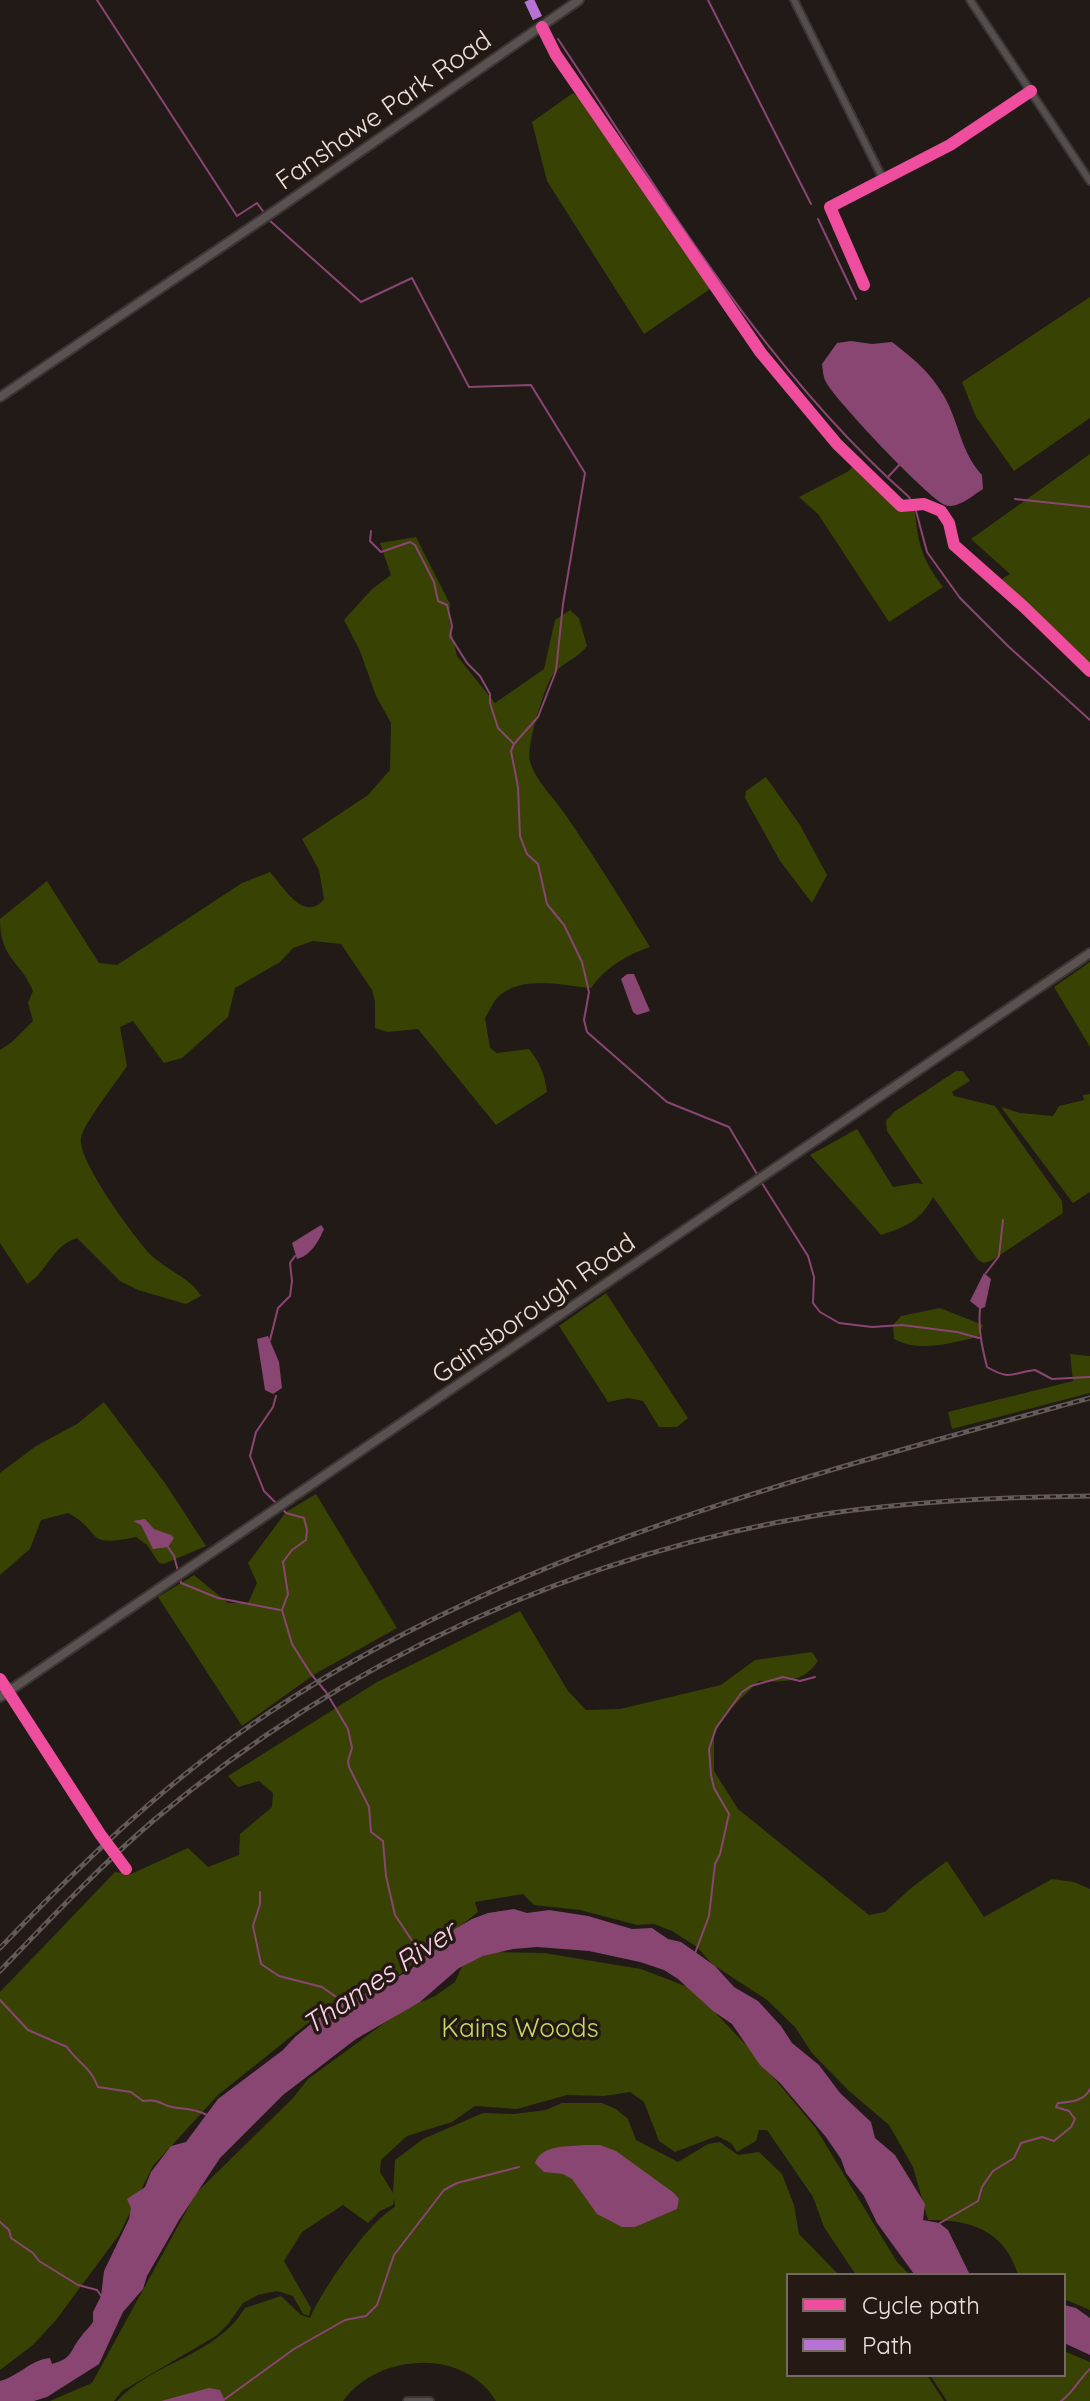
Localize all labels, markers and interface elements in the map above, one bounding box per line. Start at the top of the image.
street label: Fanshawe Park Road [270,25,498,197]
street label: Gainsborough Road [426,1227,642,1391]
water label: Thames River [297,1915,463,2043]
park label: Kains Woods [441,2013,599,2045]
legend [786,2273,1066,2377]
text: Cycle path [862,2290,980,2320]
text: Path [862,2330,913,2360]

